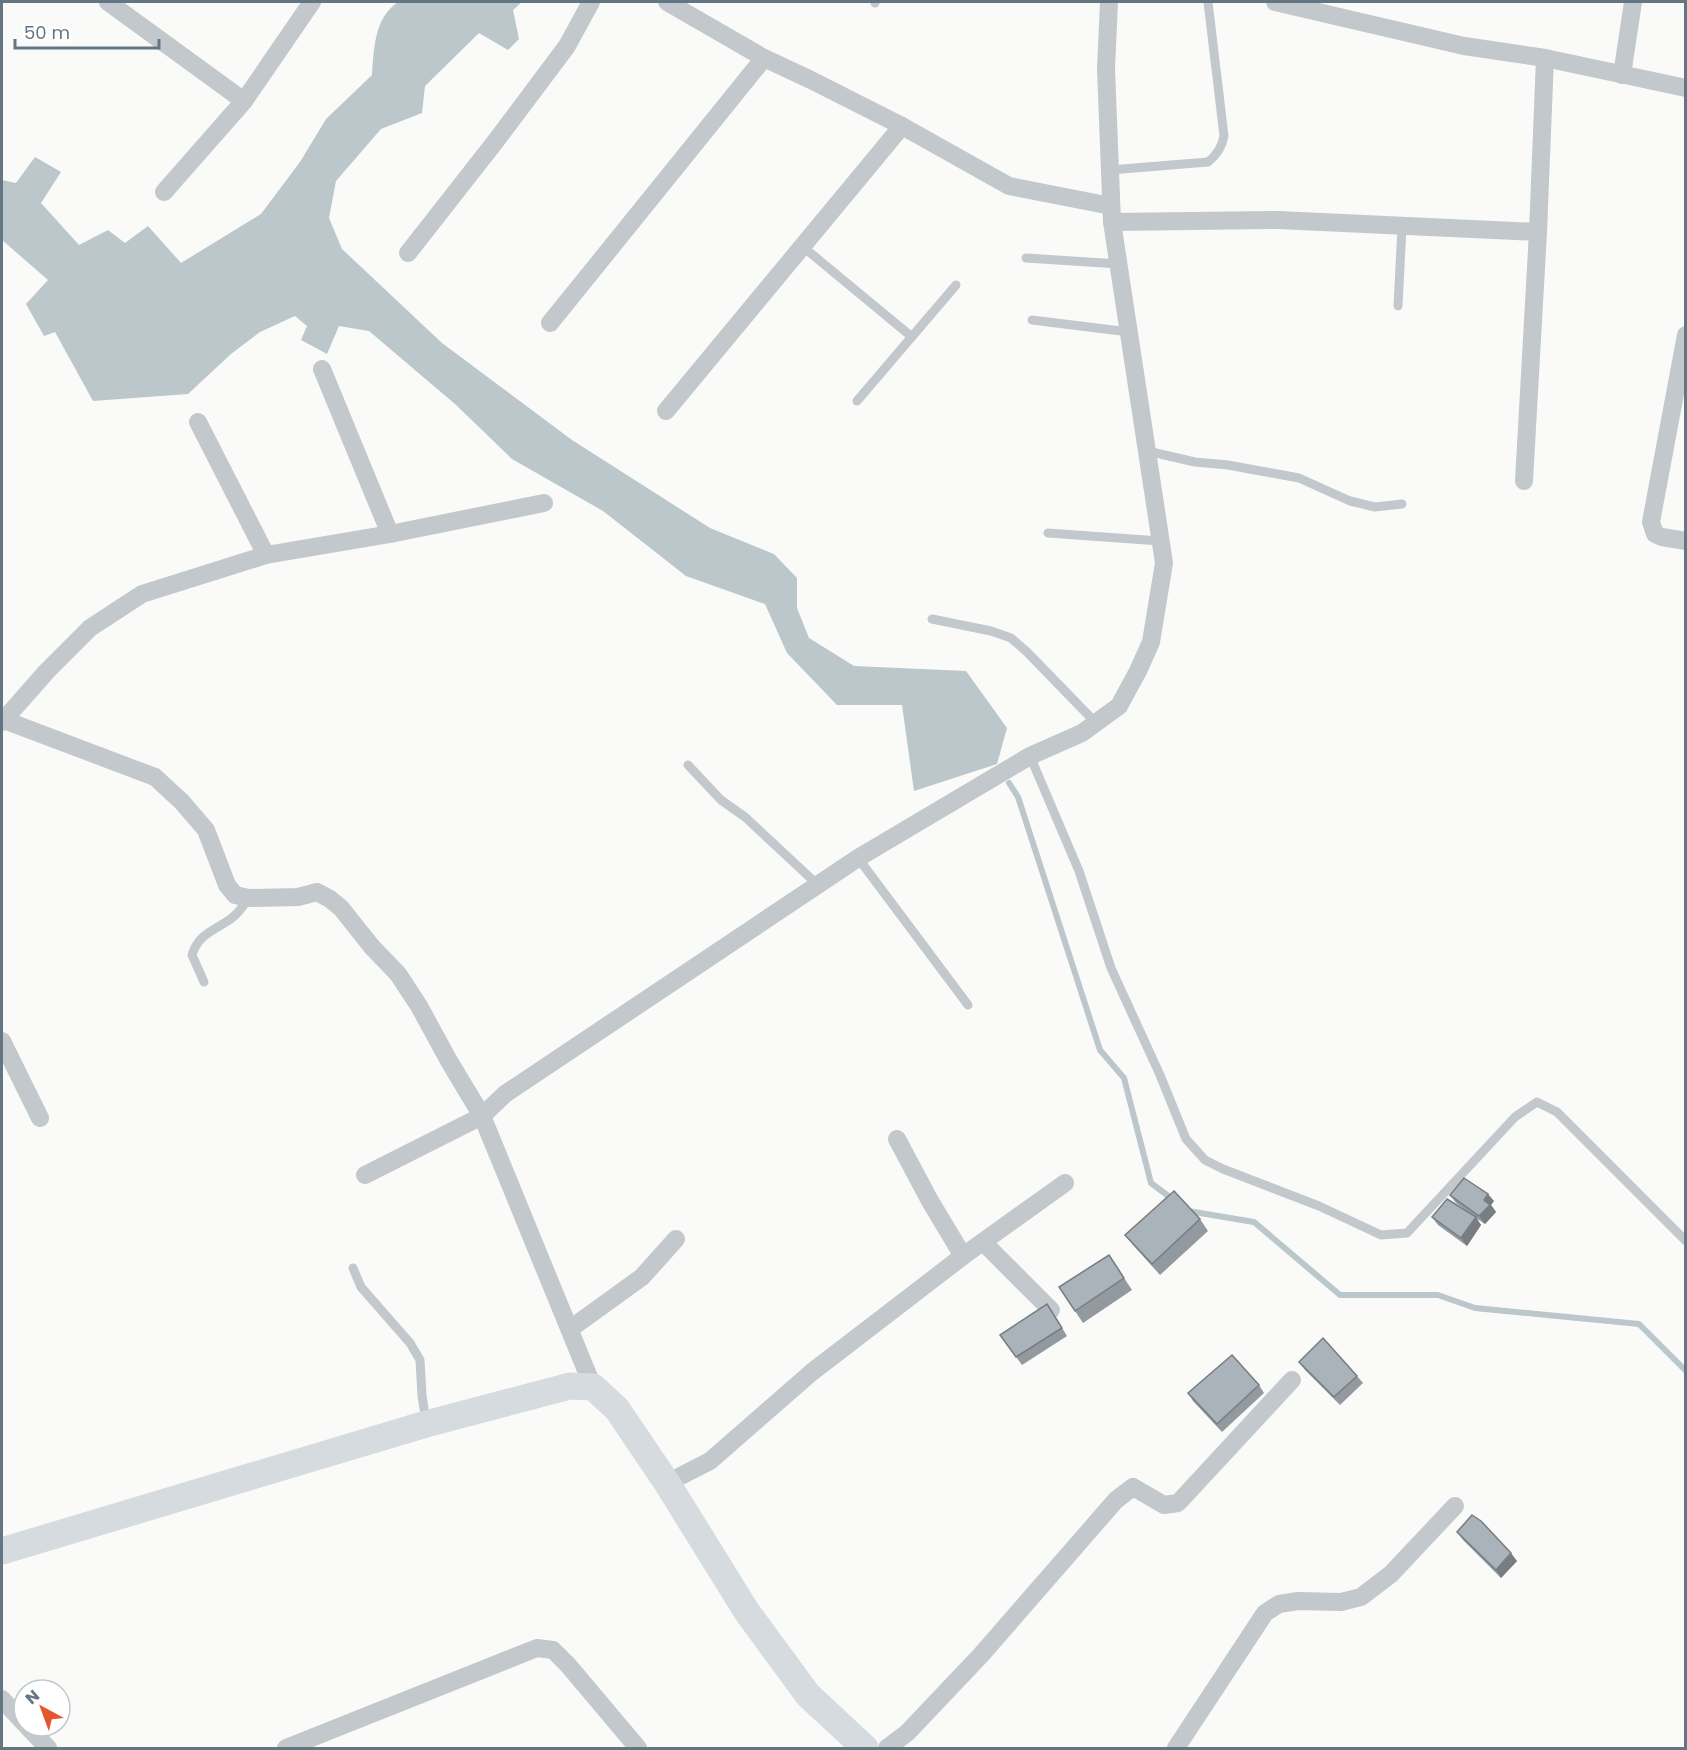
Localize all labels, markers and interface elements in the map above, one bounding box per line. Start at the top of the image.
scale bar [15,12,159,50]
text: 50 m [24,20,70,45]
north arrow [12,1678,72,1738]
text: N [20,1684,45,1710]

